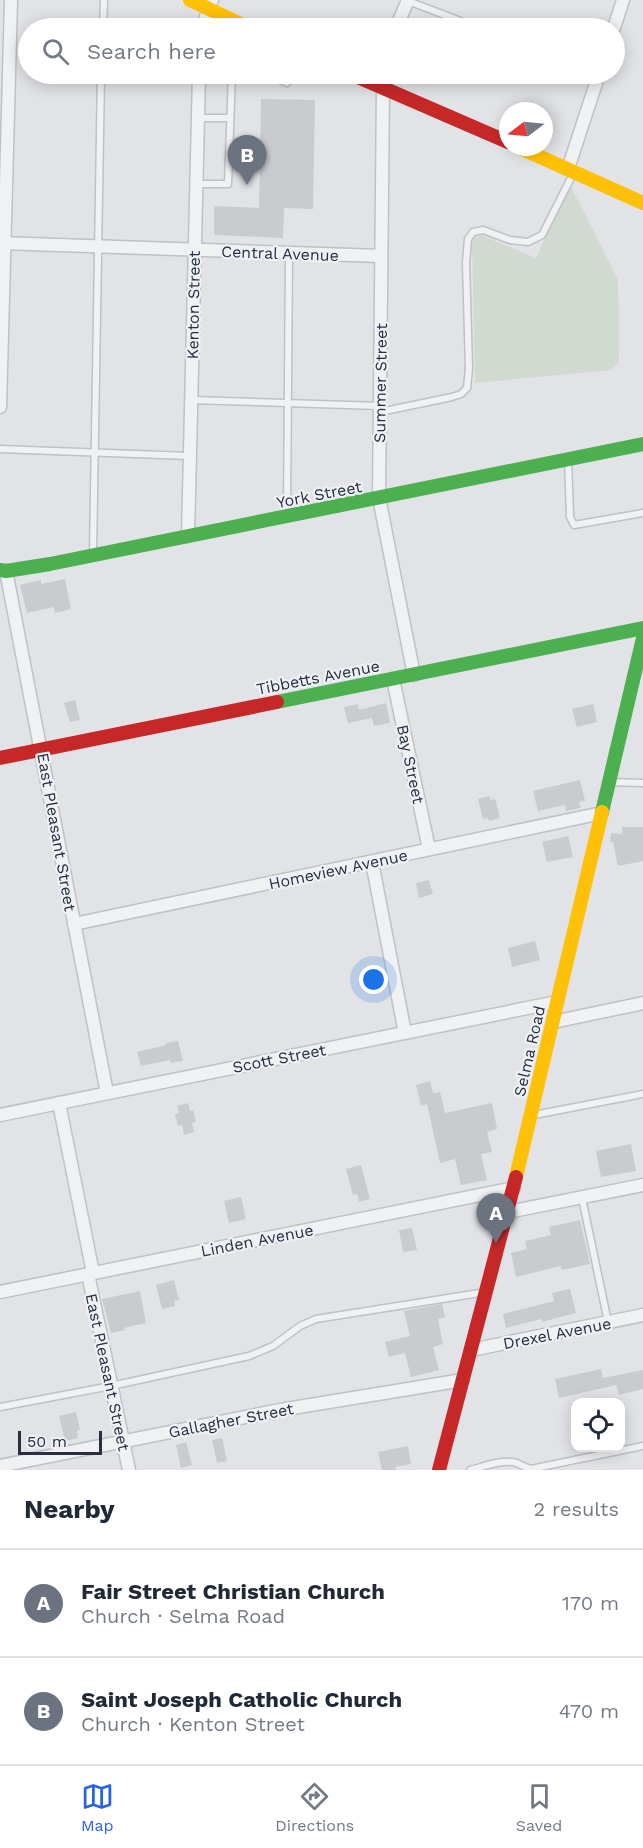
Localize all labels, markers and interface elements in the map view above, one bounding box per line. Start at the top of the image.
search box [18,18,625,84]
icon: search [39,35,72,68]
text: Search here [87,39,216,64]
north arrow [499,102,553,156]
pin: B [228,136,266,185]
street label: Central Avenue [221,242,339,265]
street label: Kenton Street [183,250,204,360]
street label: Summer Street [370,323,391,443]
street label: York Street [275,477,364,512]
street label: Tibbetts Avenue [255,656,381,699]
street label: Bay Street [393,723,428,806]
street label: East Pleasant Street [33,751,80,913]
street label: Homeview Avenue [267,845,409,893]
your location [359,965,388,994]
street label: Selma Road [510,1004,549,1098]
street label: Scott Street [231,1040,328,1077]
pin: A [476,1194,516,1243]
street label: Linden Avenue [199,1220,315,1261]
street label: East Pleasant Street [82,1292,134,1453]
street label: Drexel Avenue [501,1314,613,1353]
map controls [571,1398,625,1452]
button: locate [571,1398,625,1452]
street label: Gallagher Street [167,1399,295,1442]
scale bar [18,1428,102,1456]
text: 50 m [27,1432,67,1451]
text: Nearby [24,1494,115,1524]
text: 2 results [534,1497,619,1521]
text: Fair Street Christian Church [81,1579,385,1604]
text: A [37,1591,50,1615]
text: 170 m [562,1591,619,1615]
text: Church · Selma Road [81,1604,285,1628]
text: Saint Joseph Catholic Church [81,1687,402,1712]
text: B [37,1699,50,1723]
text: 470 m [559,1699,619,1723]
text: Church · Kenton Street [81,1712,305,1736]
tab: Map [81,1780,114,1835]
tab: Directions [275,1780,354,1835]
tab: Saved [516,1780,562,1835]

